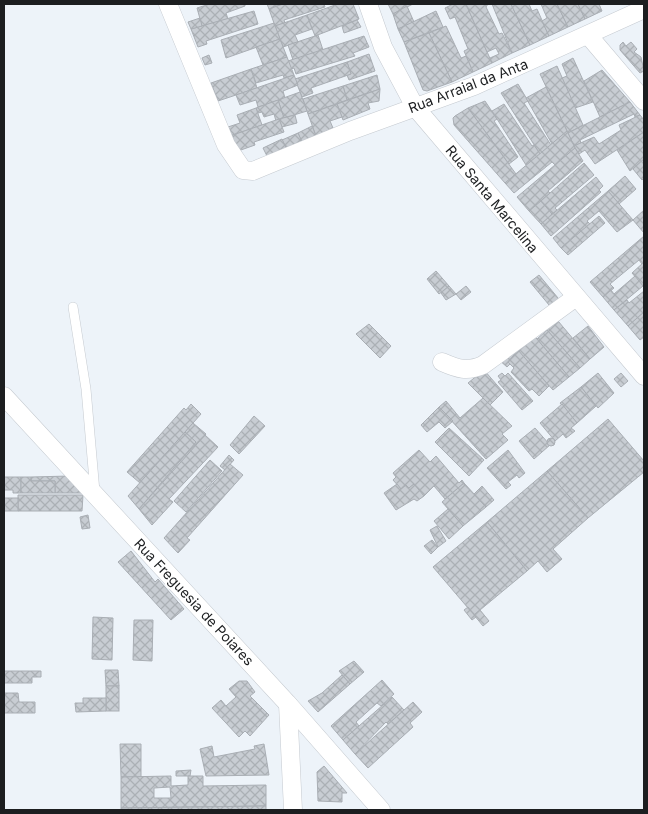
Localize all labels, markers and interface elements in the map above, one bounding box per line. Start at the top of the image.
street label: Rua Arraial da Anta [406,55,530,116]
street label: Rua Santa Marcelina [442,141,542,256]
street label: Rua Freguesia de Poiares [131,535,258,669]

